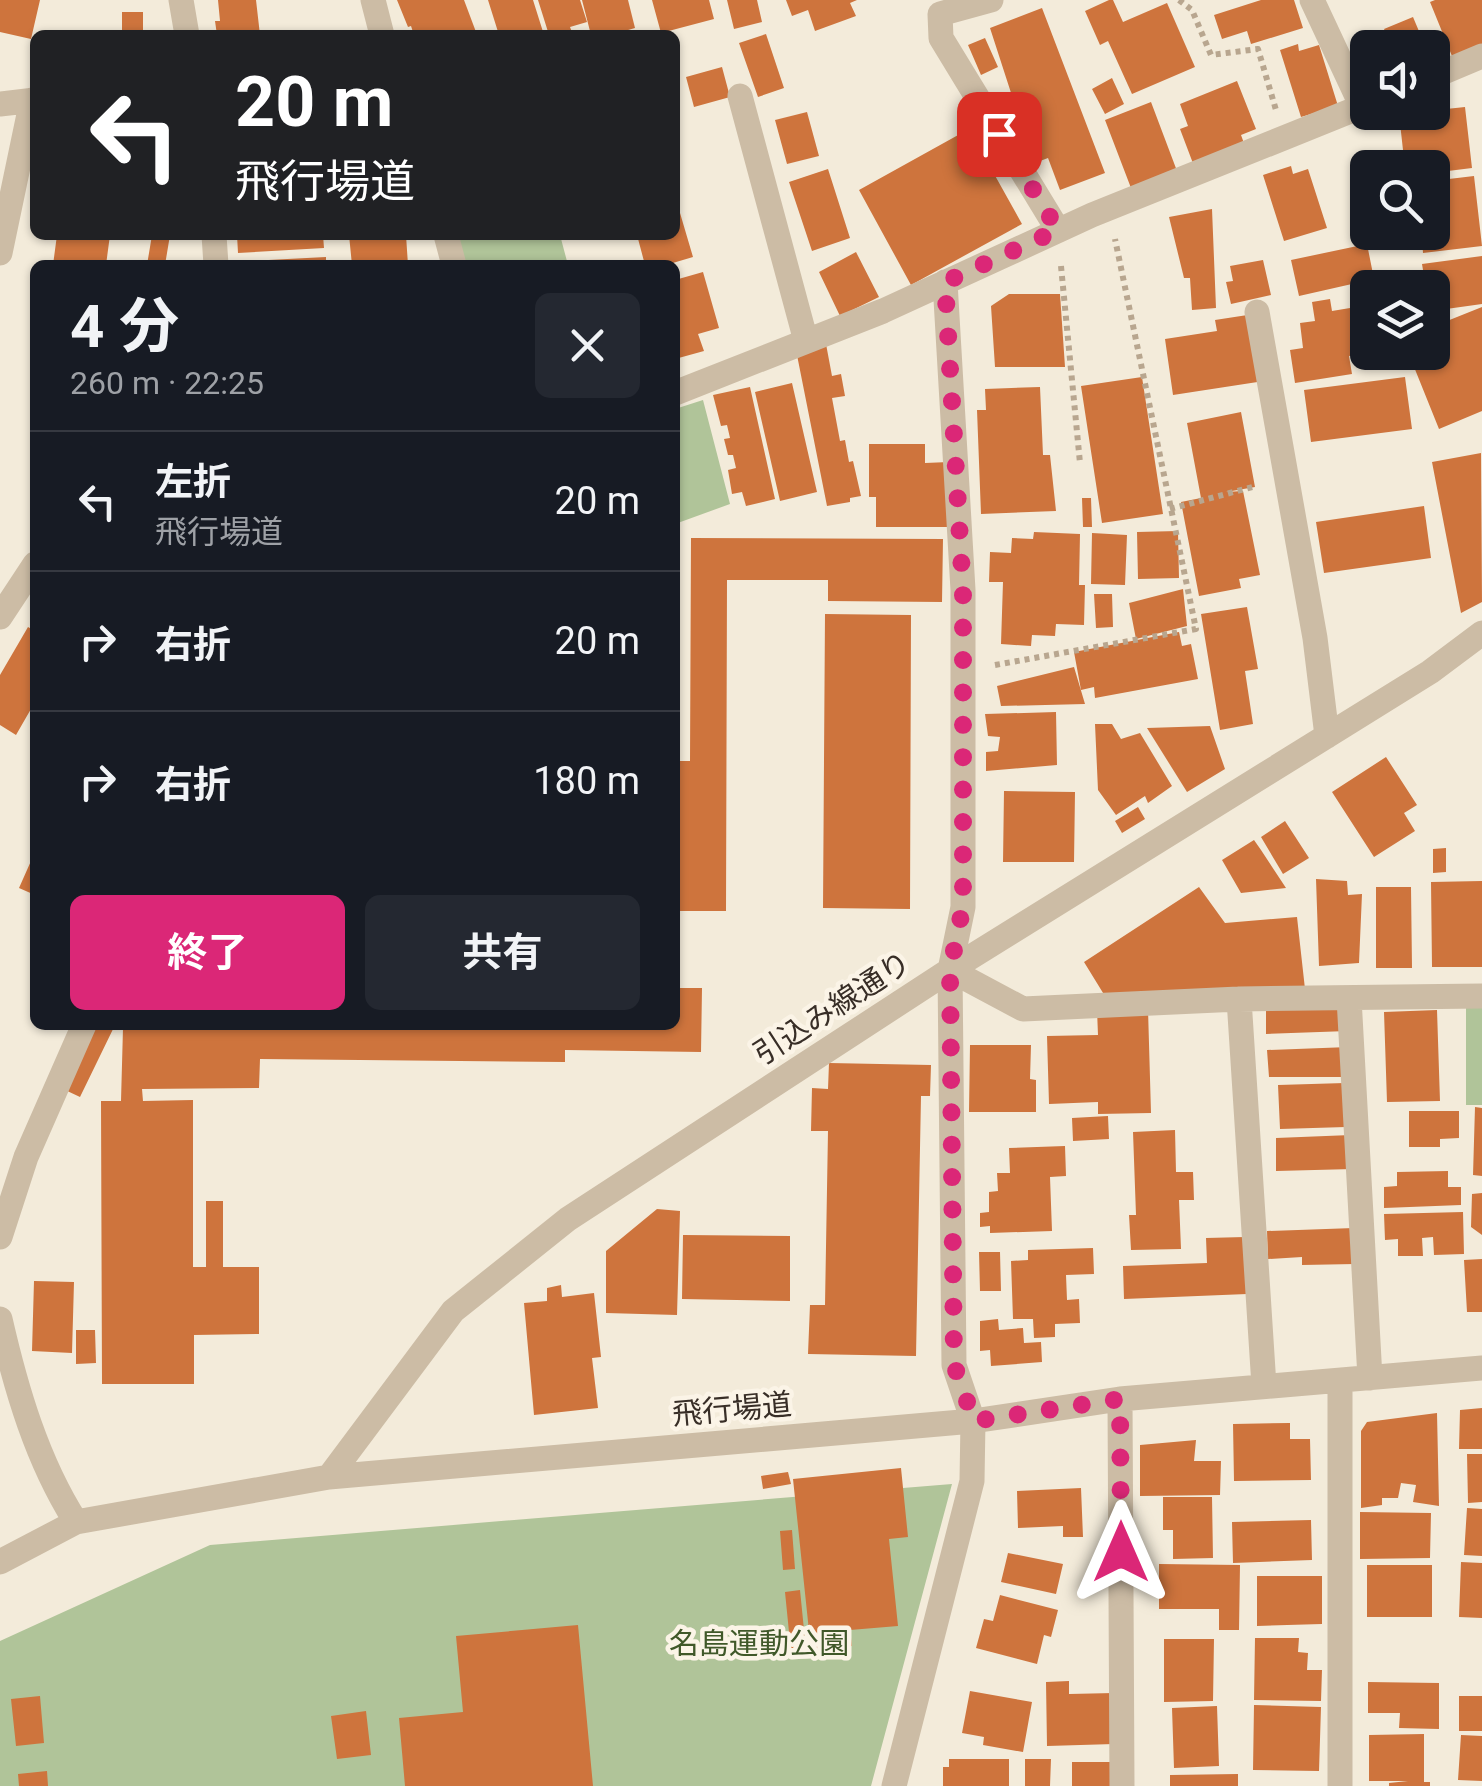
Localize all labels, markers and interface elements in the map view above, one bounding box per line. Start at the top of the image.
map controls [1350,30,1450,370]
button: sound [1350,30,1450,130]
text: 20 m [235,61,393,143]
icon: left [70,70,200,200]
pin [957,92,1042,177]
icon: arrive [972,107,1027,162]
button: search [1350,150,1450,250]
text: 飛行場道 [235,155,415,208]
button: layers [1350,270,1450,370]
text: 4 分 [70,291,179,362]
button: close [535,293,640,398]
text: 260 m · 22:25 [70,364,264,402]
text: 左折 [155,460,231,504]
icon: left [70,474,125,529]
text: 20 m [555,479,640,523]
text: 飛行場道 [155,513,283,551]
icon: right [70,614,125,669]
text: 20 m [555,619,640,663]
text: 右折 [155,623,231,667]
icon: right [70,754,125,809]
text: 180 m [533,759,640,803]
text: 右折 [155,763,231,807]
button: 終了 [70,895,345,1010]
button: 共有 [365,895,640,1010]
street label: 引込み線通り [747,944,917,1072]
street label: 飛行場道 [671,1386,793,1432]
position arrow [1069,1500,1173,1604]
park label: 名島運動公園 [669,1626,849,1661]

